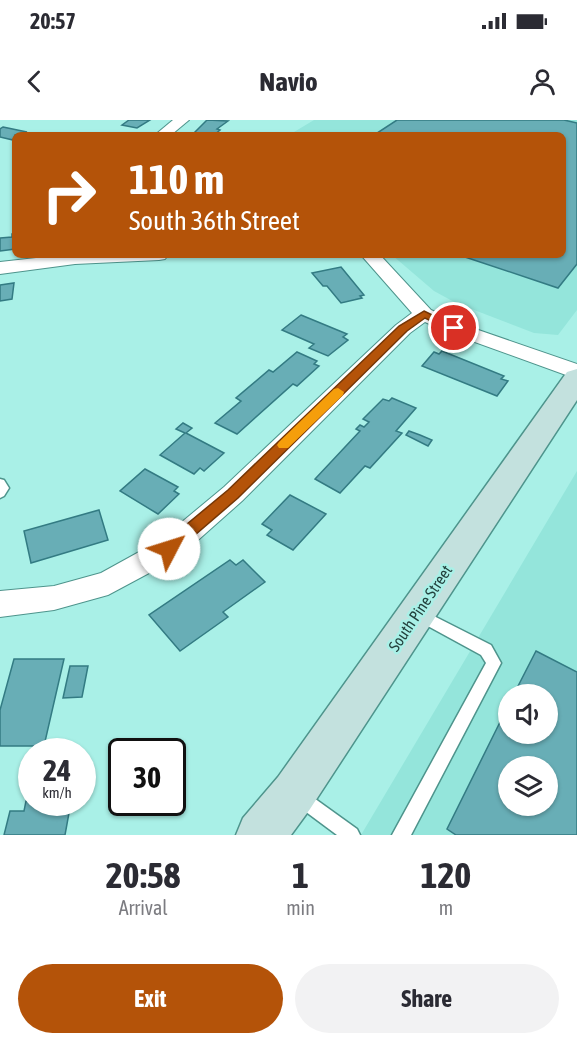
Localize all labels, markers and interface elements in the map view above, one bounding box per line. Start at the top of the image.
text: 20:57 [30,8,76,34]
icon: back [18,65,51,98]
icon: person [526,65,559,98]
text: Navio [259,66,318,97]
text: 110 m [129,155,224,203]
icon: right [30,156,108,234]
text: South 36th Street [129,205,300,236]
pin [428,302,479,353]
icon: arrive [437,311,470,344]
position arrow [137,517,201,581]
street label: South Pine Street [385,561,456,655]
map controls [498,684,558,816]
button: sound [498,684,558,744]
speed limit sign: 30 [108,738,186,816]
text: 24 [43,753,71,787]
button: layers [498,756,558,816]
text: km/h [42,784,72,801]
text: 20:58 [106,854,180,896]
text: 1 [292,854,309,896]
text: 120 [421,854,471,896]
text: Arrival [119,896,168,919]
text: min [286,896,315,919]
text: m [439,896,453,919]
button: Exit [18,964,283,1033]
button: Share [295,964,559,1033]

